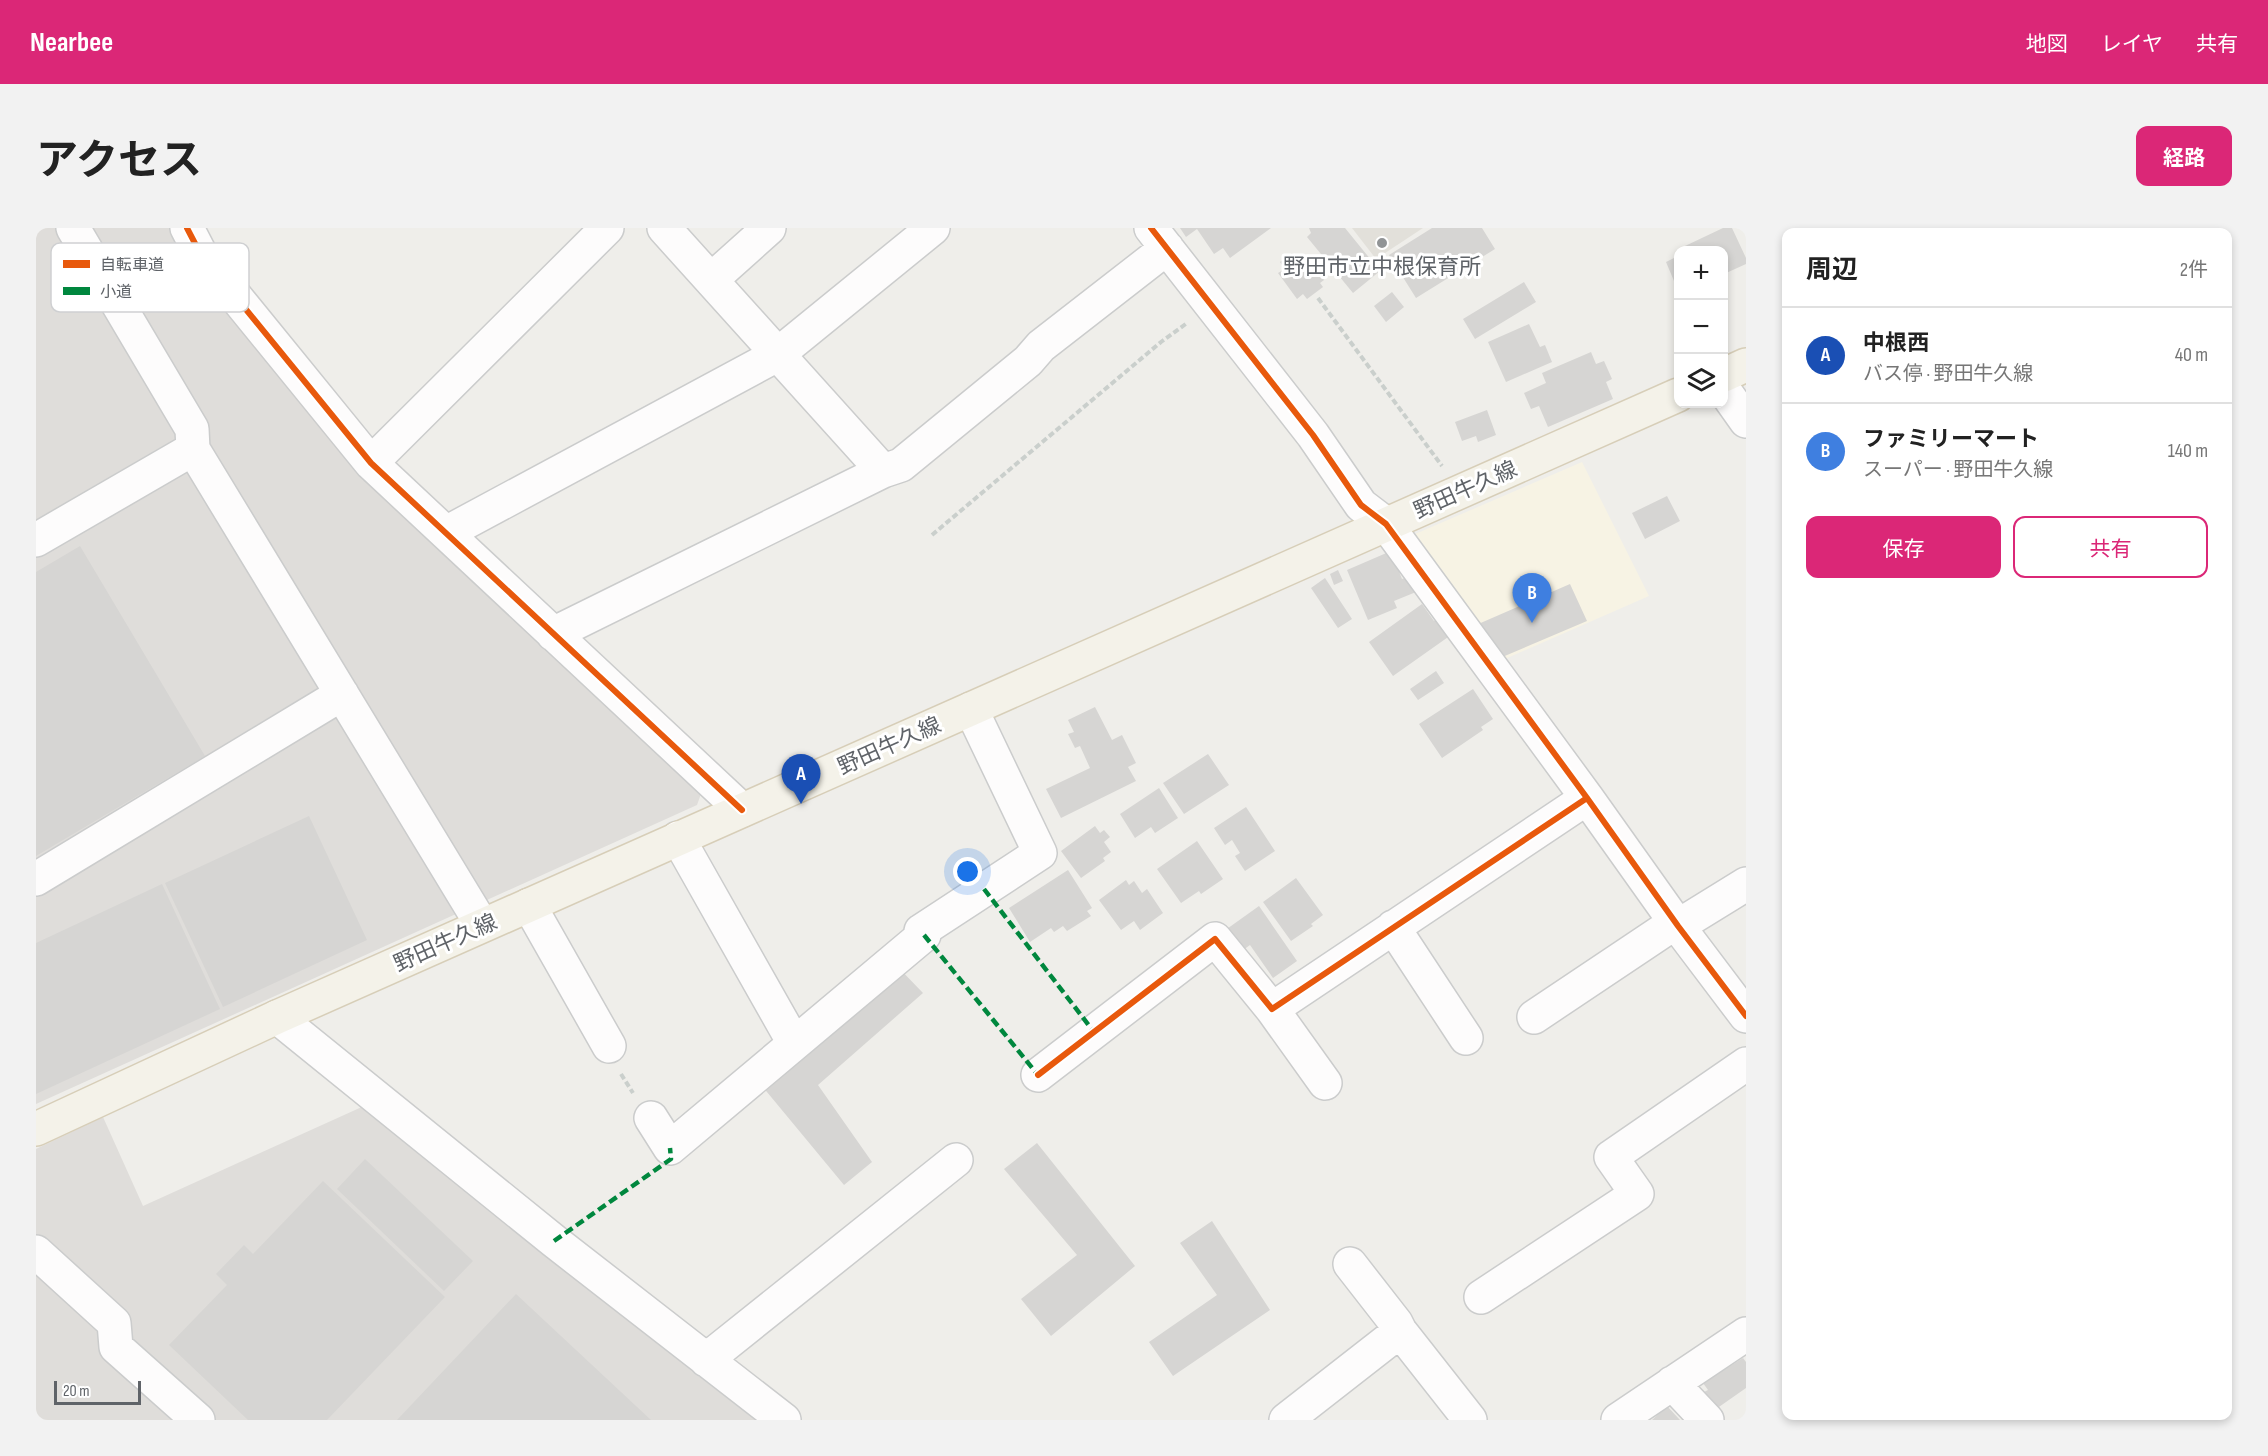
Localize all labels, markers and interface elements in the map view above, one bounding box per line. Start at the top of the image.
text: Nearbee [30,26,113,59]
text: 地図 [2026,32,2068,57]
text: レイヤ [2101,32,2163,57]
text: 共有 [2196,32,2238,57]
button: 経路 [2136,126,2232,186]
text: アクセス [36,136,202,187]
marker: 野田市立中根保育所 [1375,236,1389,250]
legend [51,243,249,312]
map controls [1674,246,1728,408]
button: + [1674,246,1728,300]
place label: 野田市立中根保育所 [1283,254,1481,281]
text: 周辺 [1806,255,1858,286]
text: 自転車道 [100,256,164,275]
text: 2件 [2180,258,2208,282]
text: 小道 [100,283,132,302]
button: − [1674,300,1728,354]
text: 中根西 [1863,330,1929,357]
text: A [1821,343,1830,367]
text: 40 m [2175,343,2208,367]
button: layers [1674,354,1728,408]
text: バス停 · 野田牛久線 [1863,362,2033,386]
text: ファミリーマート [1863,426,2039,453]
text: B [1821,439,1830,463]
text: 140 m [2168,439,2208,463]
street label: 野田牛久線 [1410,456,1521,525]
text: スーパー · 野田牛久線 [1863,458,2053,482]
button: 保存 [1806,516,2001,578]
button: 共有 [2013,516,2208,578]
pin: B [1512,574,1552,623]
street label: 野田牛久線 [834,712,945,781]
pin: A [782,754,820,804]
your location [953,857,982,886]
street label: 野田牛久線 [390,909,501,978]
scale bar [54,1378,141,1406]
text: 20 m [63,1382,90,1401]

